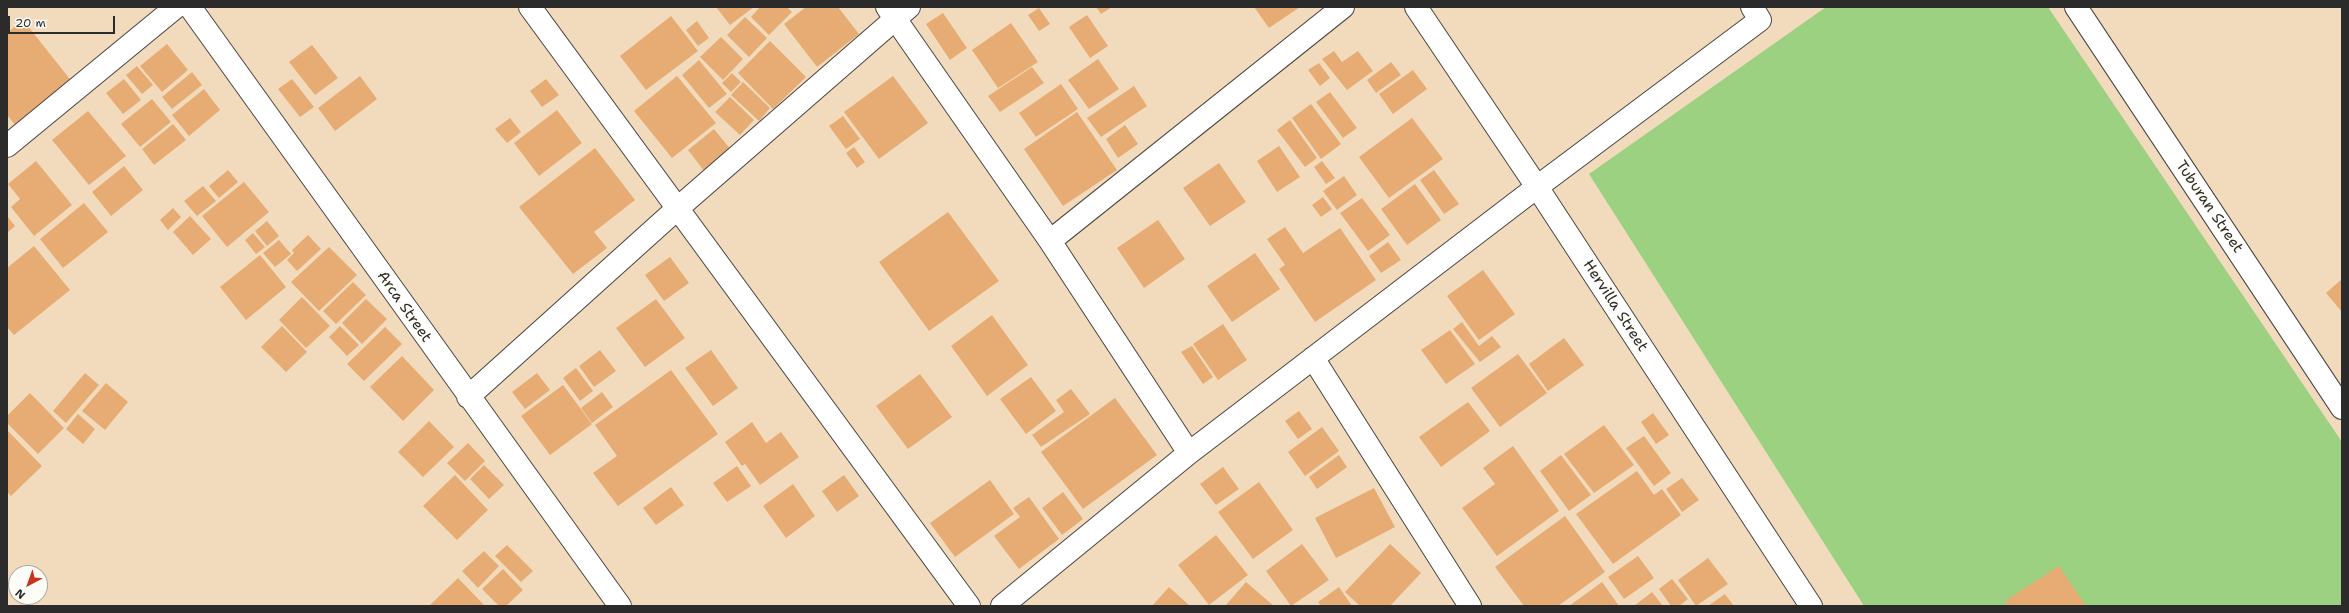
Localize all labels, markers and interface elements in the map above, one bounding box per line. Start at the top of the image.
scale bar [10,8,117,34]
text: 20 m [15,15,46,31]
street label: Tuburan Street [2171,157,2247,257]
street label: Hervilla Street [1579,257,1651,355]
street label: Arca Street [373,268,435,346]
north arrow [8,565,48,605]
text: N [12,585,29,602]

